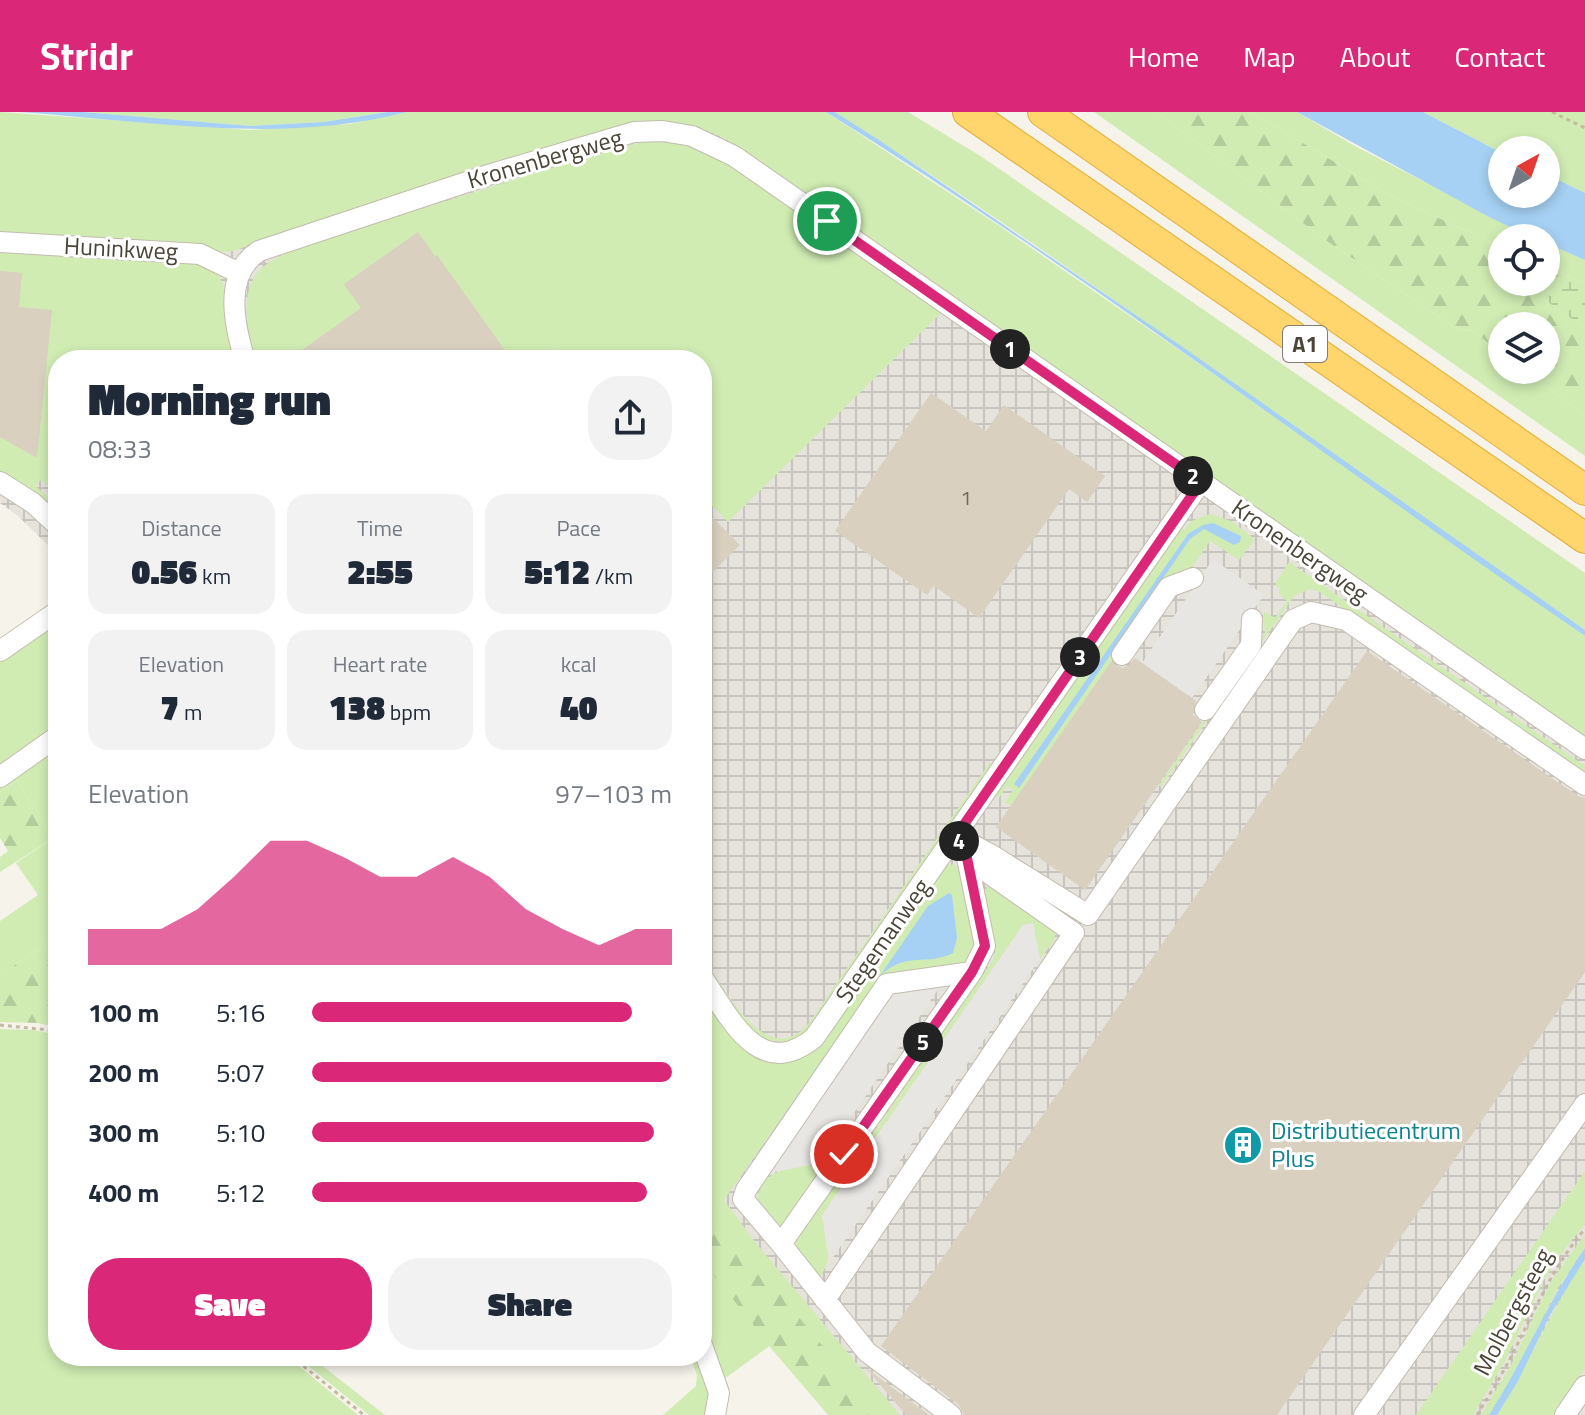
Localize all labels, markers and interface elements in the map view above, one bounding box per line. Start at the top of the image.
text: Stridr [40,27,133,85]
text: Home [1128,35,1199,78]
text: Map [1243,35,1296,78]
text: About [1340,35,1410,78]
text: Contact [1454,35,1545,78]
street label: Kronenbergweg [463,119,627,197]
north arrow [1488,136,1560,208]
map controls [1488,136,1560,384]
pin [793,187,861,255]
icon: arrive [805,199,849,243]
button: locate [1488,224,1560,296]
street label: Huninkweg [63,227,179,269]
button: layers [1488,312,1560,384]
road number: A1 [1283,326,1327,362]
pin: 1 [990,329,1030,369]
text: 1 [1004,332,1016,366]
text: Morning run [88,365,331,432]
button: share [588,376,672,460]
text: 08:33 [88,429,152,468]
pin: 2 [1173,456,1213,496]
text: 2 [1187,459,1199,493]
house number: 1 [960,482,972,513]
street label: Kronenbergweg [1225,490,1376,611]
text: Distance [141,511,222,545]
text: Time [357,511,403,545]
text: Pace [556,511,601,545]
text: 0.56 [132,545,197,597]
text: 2:55 [347,545,413,597]
text: 5:12 [524,545,590,597]
text: km [197,559,231,593]
text: /km [590,559,633,593]
pin: 3 [1060,637,1100,677]
text: 3 [1074,640,1086,674]
text: Elevation [139,647,224,681]
text: Heart rate [333,647,427,681]
text: kcal [561,647,597,681]
text: 7 [160,681,179,733]
text: 138 [329,681,385,733]
text: 40 [560,681,597,733]
text: m [179,695,202,729]
text: bpm [385,695,431,729]
text: Elevation [88,774,189,813]
text: 97–103 m [555,774,672,813]
pin: 4 [939,821,979,861]
text: 4 [953,824,965,858]
street label: Stegemanweg [826,871,939,1010]
text: 100 m [88,993,159,1032]
text: 5:16 [216,993,265,1032]
pin: 5 [903,1022,943,1062]
text: 5 [917,1025,929,1059]
text: 200 m [88,1053,159,1092]
text: 5:07 [216,1053,265,1092]
place label: Distributiecentrum Plus [1271,1112,1461,1176]
text: 300 m [88,1113,159,1152]
text: 5:10 [216,1113,265,1152]
pin [810,1120,878,1188]
building icon: Distributiecentrum Plus [1222,1124,1264,1166]
icon: check [822,1132,866,1176]
text: 400 m [88,1173,159,1212]
text: 5:12 [216,1173,265,1212]
street label: Molbergsteeg [1463,1241,1561,1382]
button: Save [88,1258,372,1350]
button: Share [388,1258,672,1350]

